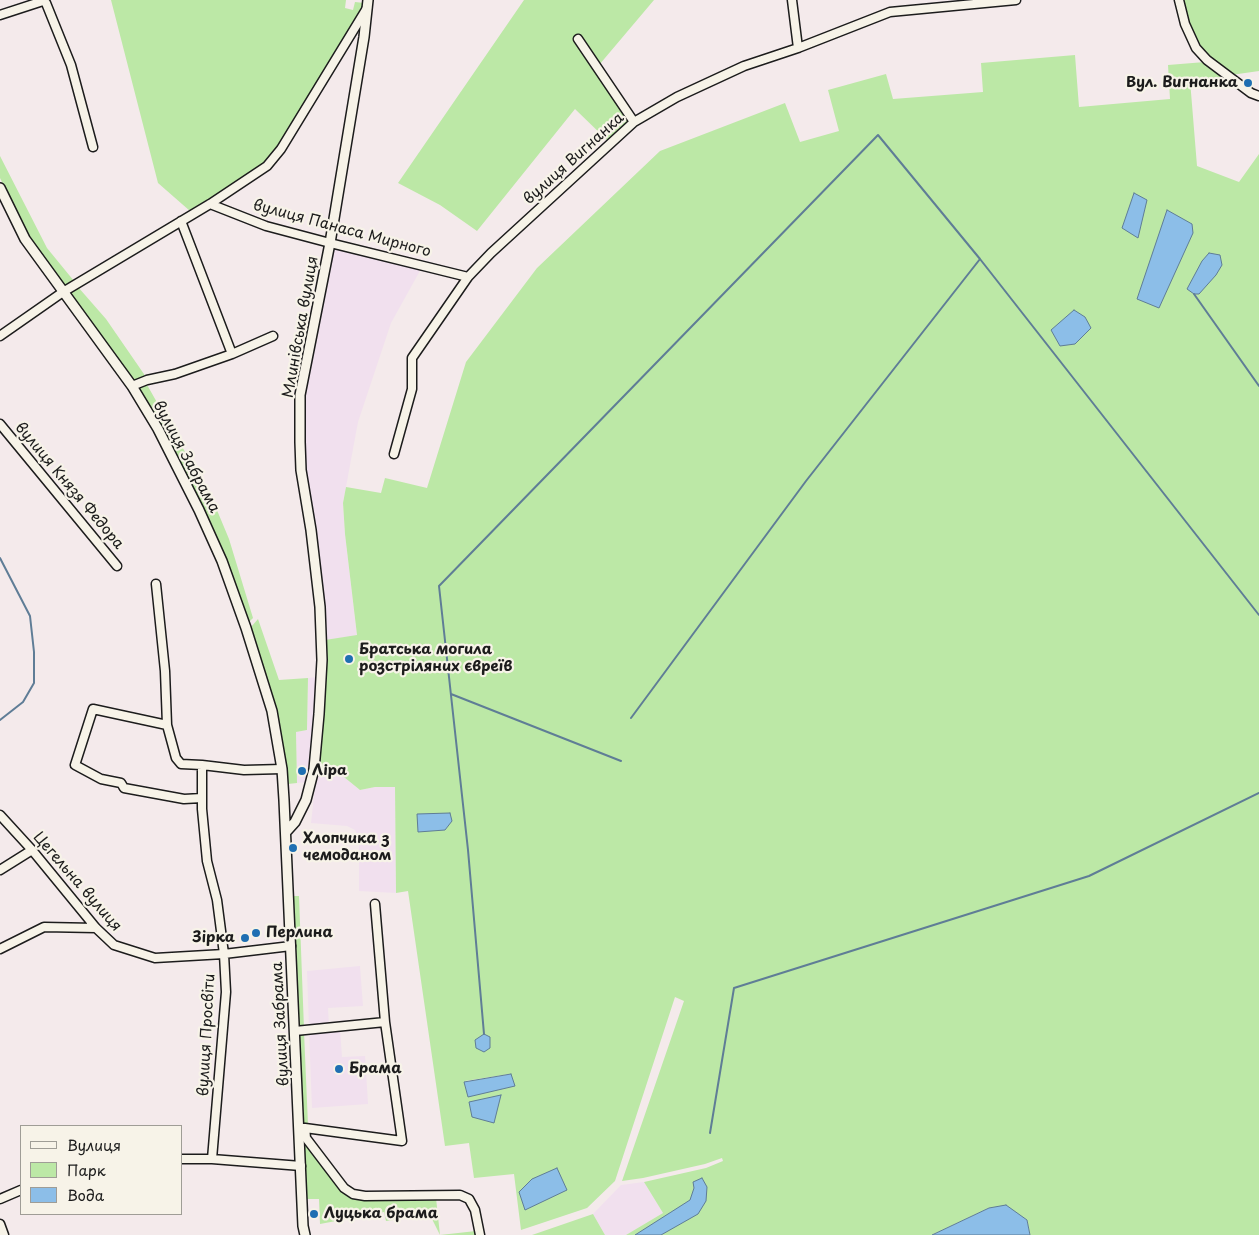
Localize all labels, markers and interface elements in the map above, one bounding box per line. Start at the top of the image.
place label: Вул. Вигнанка [1126,74,1238,92]
marker: Вул. Вигнанка [1242,77,1254,89]
street label: вулиця Вигнанка [520,109,628,209]
street label: вулиця Панаса Мирного [251,197,433,261]
street label: Млинівська вулиця [280,255,322,399]
street label: вулиця Забрама [149,398,223,516]
street label: вулиця Князя Федора [11,419,127,553]
place label: Братська могила розстріляних євреїв [359,641,512,676]
marker: Братська могила розстріляних євреїв [343,653,355,665]
place label: Ліра [312,762,347,780]
marker: Ліра [296,765,308,777]
street label: Цегельна вулиця [29,829,125,935]
place label: Хлопчика з чемоданом [303,830,391,865]
marker: Хлопчика з чемоданом [287,842,299,854]
place label: Перлина [266,924,333,942]
marker: Перлина [250,927,262,939]
place label: Зірка [193,929,235,947]
marker: Зірка [239,932,251,944]
street label: вулиця Забрама [269,961,293,1087]
street label: вулиця Просвіти [195,973,219,1097]
place label: Брама [349,1060,402,1078]
marker: Брама [333,1063,345,1075]
legend [20,1125,182,1215]
text: Вулиця [67,1133,121,1156]
text: Парк [67,1158,106,1181]
text: Вода [67,1183,104,1206]
place label: Луцька брама [324,1205,438,1223]
marker: Луцька брама [308,1208,320,1220]

